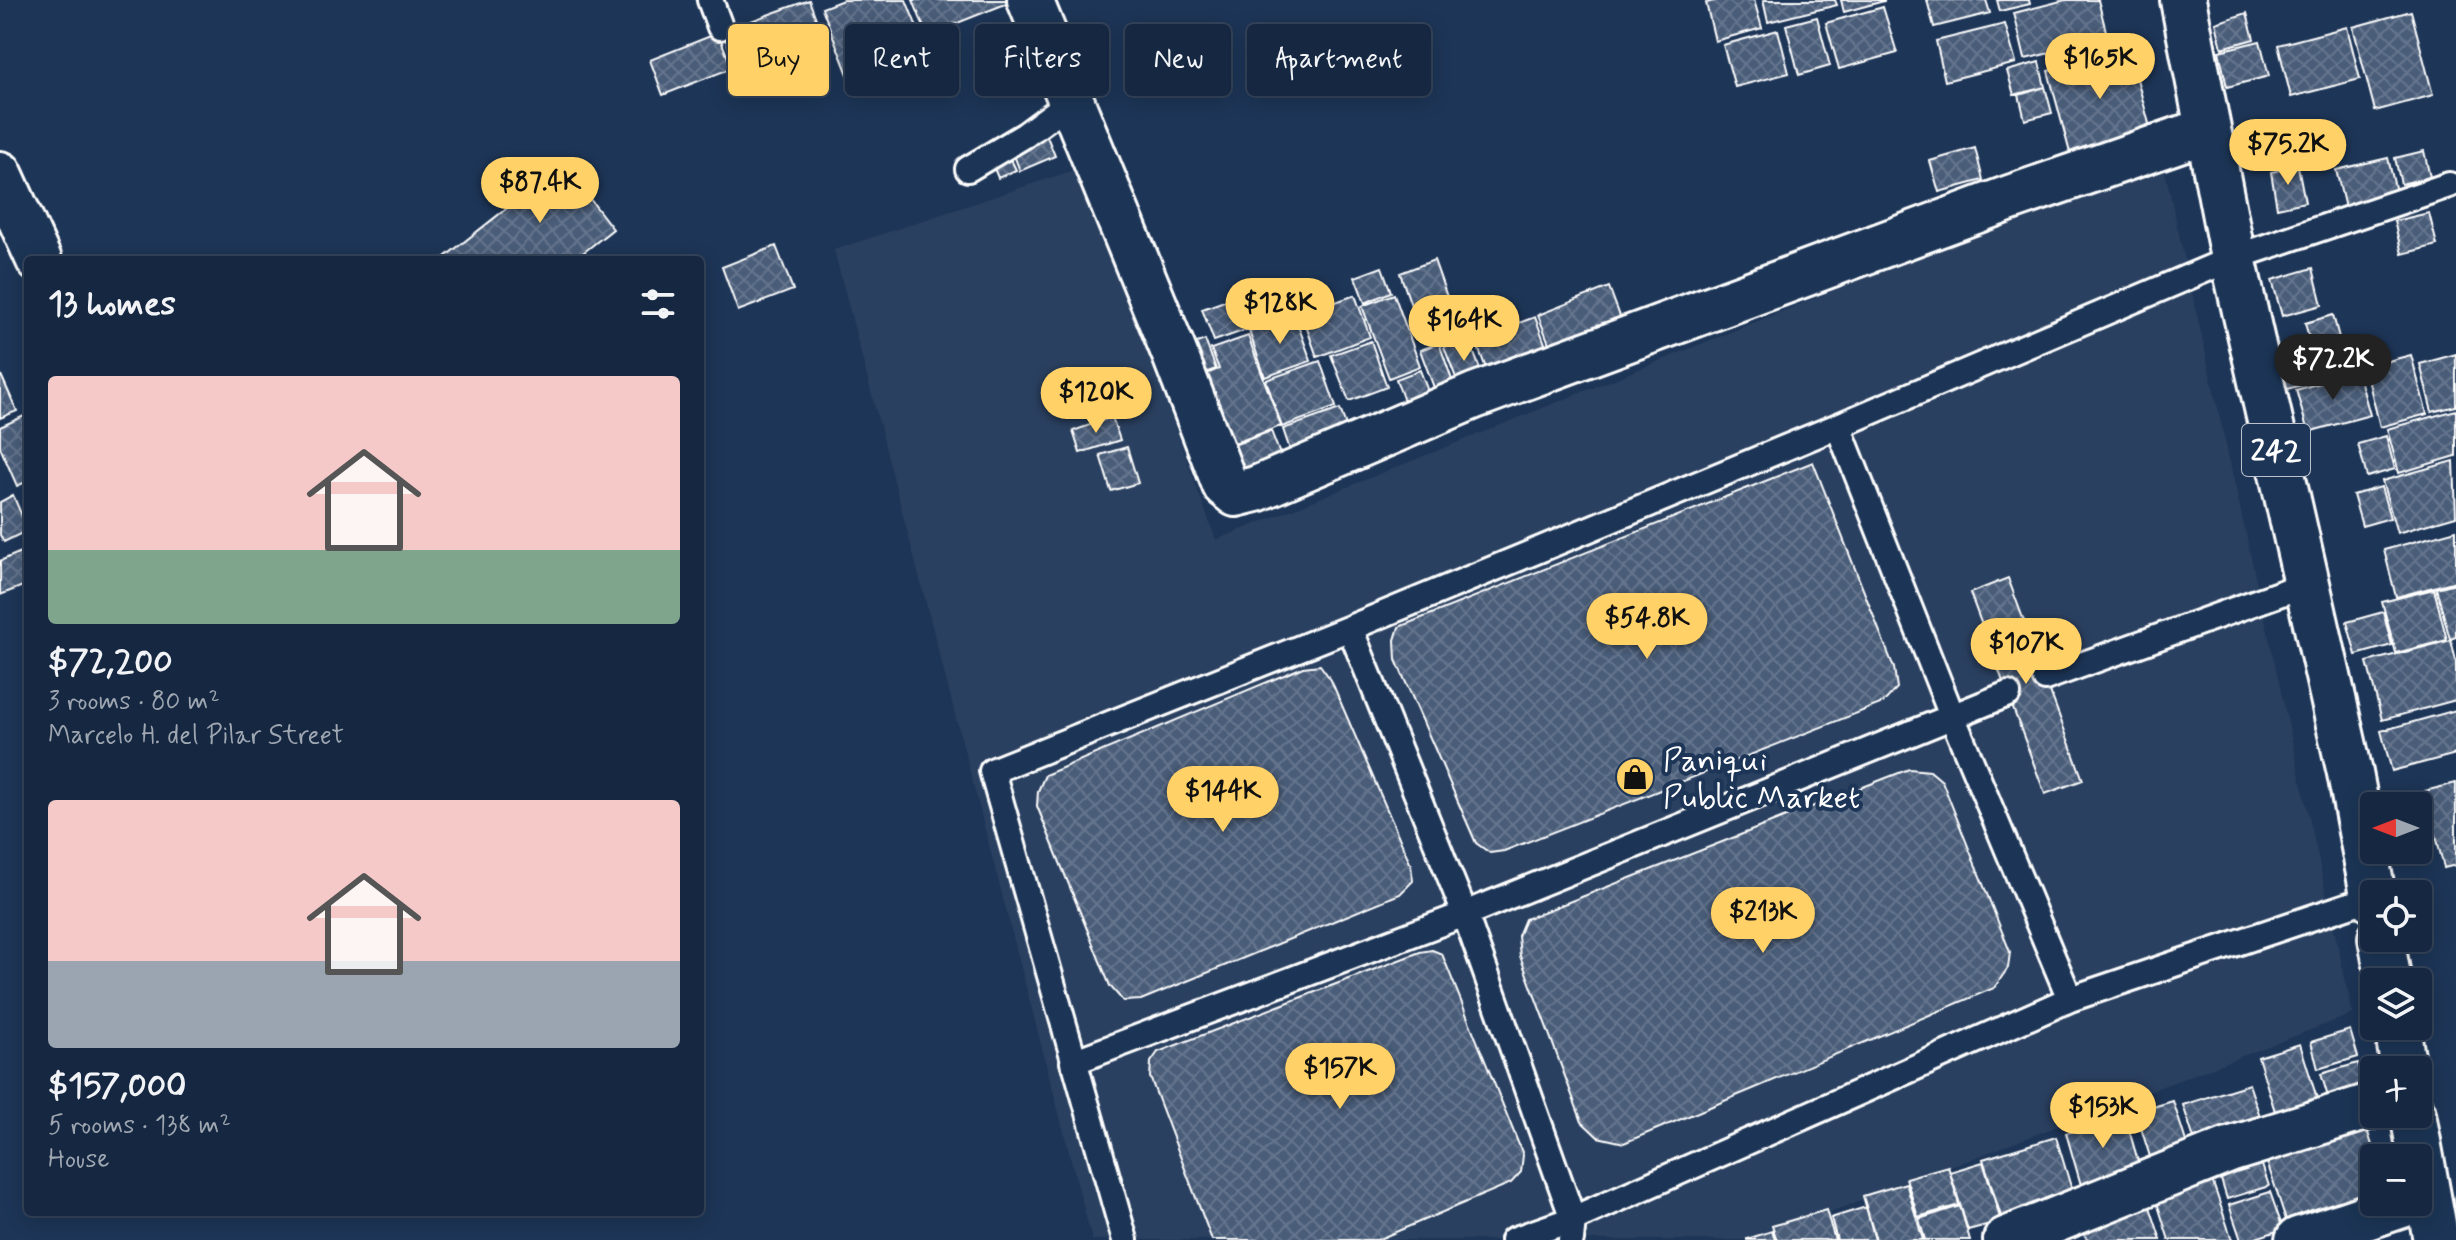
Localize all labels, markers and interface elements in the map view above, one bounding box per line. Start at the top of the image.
chip: Buy [728,24,829,96]
chip: Rent [845,24,959,96]
chip: Filters [975,24,1109,96]
chip: New [1125,24,1231,96]
chip: Apartment [1247,24,1431,96]
pin: $165K [2044,33,2156,101]
text: $165K [2063,42,2137,76]
pin: $75.2K [2223,119,2353,187]
text: $75.2K [2247,128,2329,162]
pin: $87.4K [475,157,605,225]
text: $87.4K [499,166,581,200]
pin: $128K [1224,278,1336,346]
text: 13 homes [48,282,176,327]
icon: filters [636,282,680,326]
text: $128K [1243,287,1317,321]
pin: $164K [1408,295,1520,363]
text: $164K [1427,304,1501,338]
pin: $72.2K [2268,334,2398,402]
text: $72.2K [2292,343,2374,377]
pin: $120K [1040,367,1152,435]
text: $120K [1059,376,1133,410]
road number: 242 [2242,424,2310,476]
icon: home [292,428,436,572]
pin: $54.8K [1582,593,1712,661]
text: $54.8K [1604,602,1690,636]
pin: $107K [1970,618,2082,686]
text: $107K [1989,627,2063,661]
text: $72,200 [48,640,173,685]
text: 3 rooms · 80 m² [48,685,220,719]
text: Marcelo H. del Pilar Street [48,719,344,753]
place label: Paniqui Public Market [1663,740,1860,819]
shop icon: Paniqui Public Market [1614,756,1656,798]
pin: $144K [1167,766,1279,834]
text: $144K [1185,775,1261,809]
north arrow [2360,792,2432,864]
map controls [2360,792,2432,1216]
icon: home [292,852,436,996]
button: locate [2360,880,2432,952]
pin: $213K [1707,887,1819,955]
text: $213K [1729,896,1797,930]
button: layers [2360,968,2432,1040]
pin: $157K [1284,1043,1396,1111]
text: $157K [1303,1052,1377,1086]
button: + [2360,1056,2432,1128]
text: $157,000 [48,1064,187,1109]
pin: $153K [2047,1082,2159,1150]
text: $153K [2068,1091,2138,1125]
text: 5 rooms · 138 m² [48,1109,231,1143]
text: House [48,1143,109,1177]
button: − [2360,1144,2432,1216]

